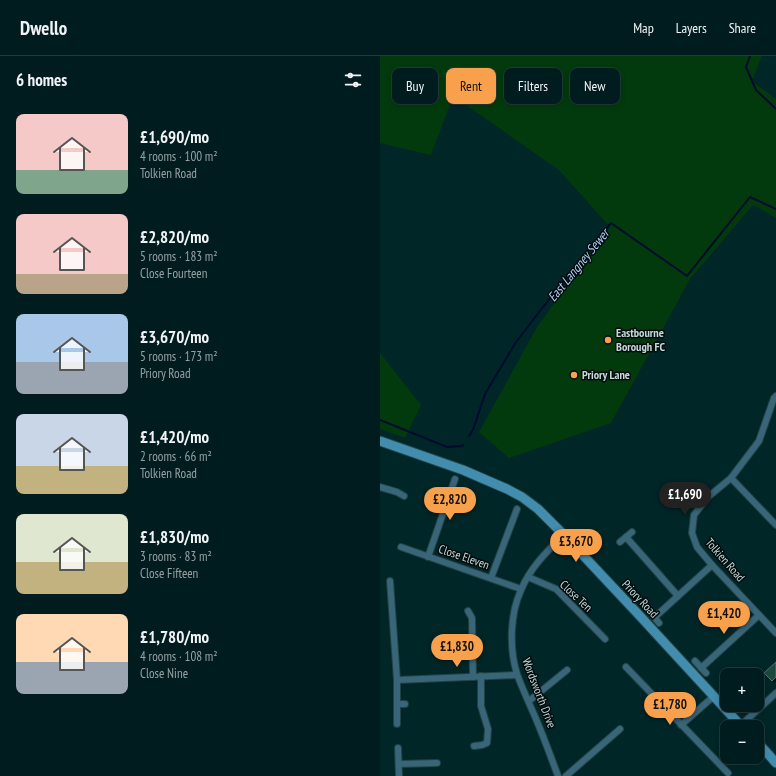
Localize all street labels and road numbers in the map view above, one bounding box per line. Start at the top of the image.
street label: Tolkien Road [702,535,748,584]
street label: Close Eleven [437,541,491,572]
street label: Priory Road [619,576,662,621]
street label: Close Ten [557,577,596,614]
street label: Wordsworth Drive [519,656,560,730]

